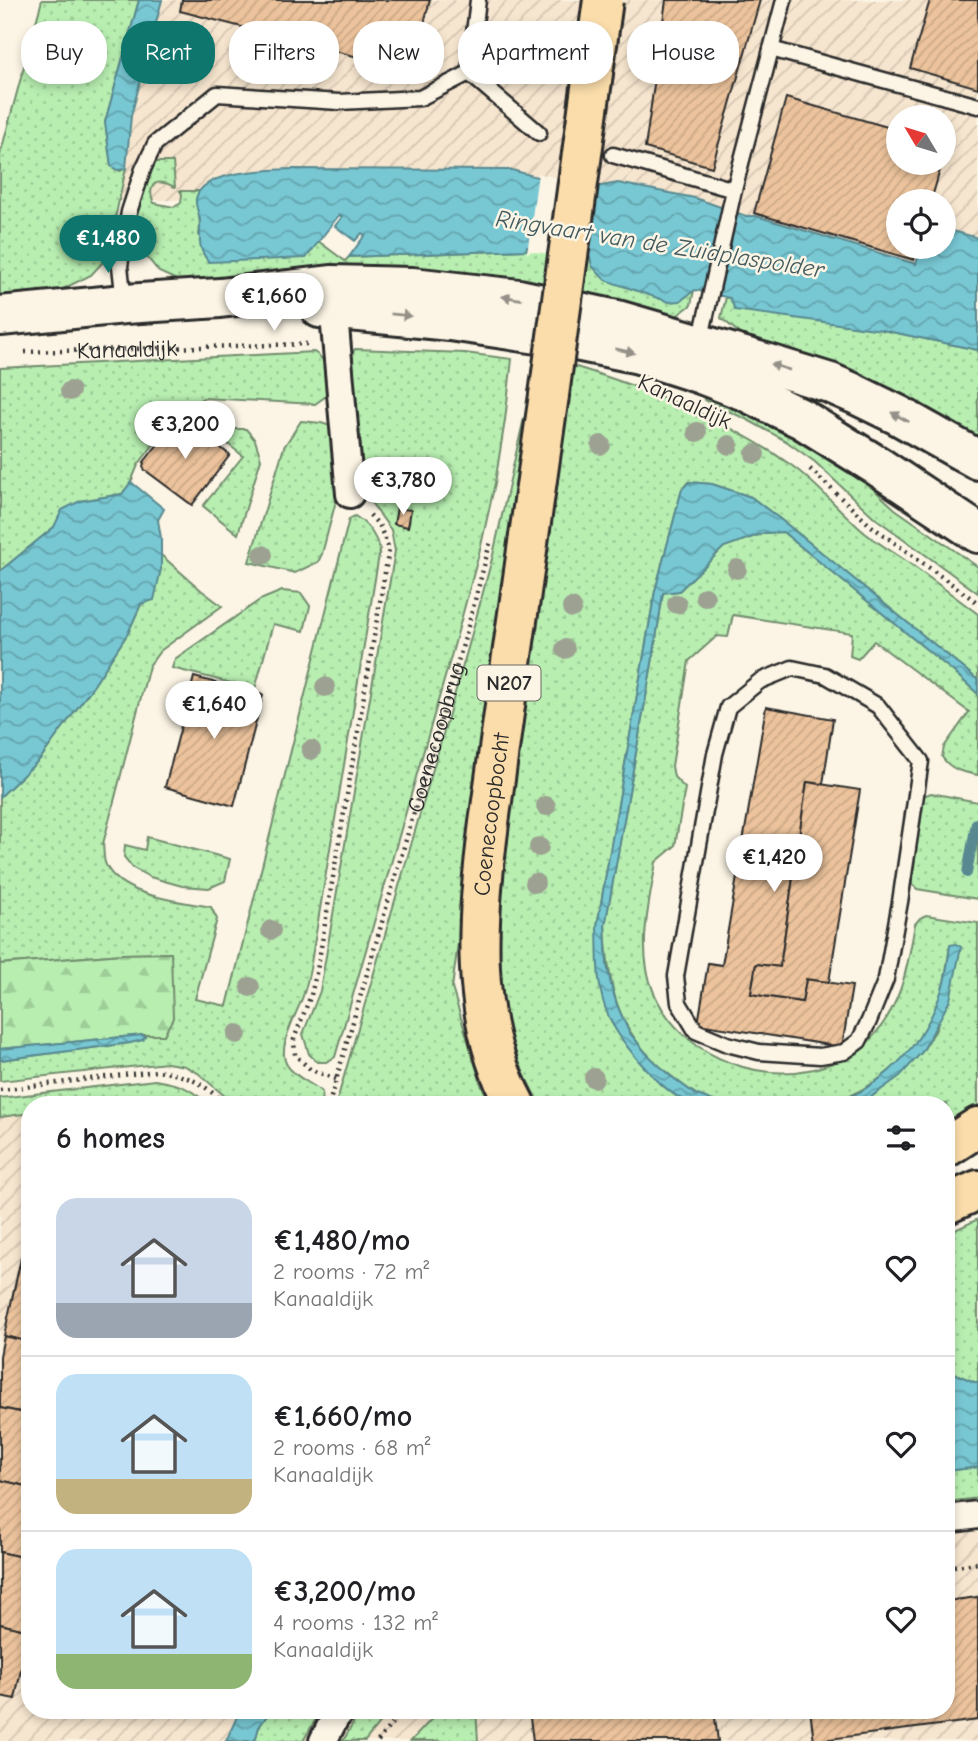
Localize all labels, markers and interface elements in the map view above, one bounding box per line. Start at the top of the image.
chip: Buy [21,21,107,84]
chip: Rent [121,21,215,84]
chip: Filters [229,21,339,84]
chip: New [353,21,444,84]
chip: Apartment [458,21,613,84]
chip: House [627,21,739,84]
north arrow [886,105,956,175]
map controls [886,105,956,259]
button: locate [886,189,956,259]
water label: Ringvaart van de Zuidplaspolder [494,204,828,284]
pin: €1,480 [51,216,165,275]
text: €1,480 [76,224,141,251]
pin: €1,660 [217,274,331,333]
text: €1,660 [241,282,307,309]
one-way arrow [501,293,523,304]
one-way arrow [390,310,412,321]
street label: Kanaaldijk [76,335,177,365]
one-way arrow [614,346,636,357]
one-way arrow [769,362,790,372]
street label: Kanaaldijk [634,368,736,435]
pin: €3,200 [128,402,242,461]
text: €3,200 [150,410,220,437]
one-way arrow [890,411,910,423]
pin: €3,780 [346,458,460,517]
text: €3,780 [370,466,436,493]
street label: Coenecoopbrug [402,659,471,816]
road number: N207 [477,666,540,700]
pin: €1,640 [157,682,271,741]
text: €1,640 [181,690,247,717]
street label: Coenecoopbocht [468,730,515,897]
pin: €1,420 [717,834,831,894]
text: €1,420 [742,843,806,870]
icon: filters [882,1119,920,1157]
text: 6 homes [56,1121,165,1156]
text: €1,480/mo [273,1223,410,1258]
icon: home [112,1226,196,1310]
icon: heart [882,1249,920,1287]
text: 2 rooms · 72 m² [273,1258,429,1285]
text: Kanaaldijk [273,1285,373,1312]
text: €1,660/mo [273,1399,412,1434]
icon: home [112,1402,196,1486]
icon: heart [882,1425,920,1463]
text: 2 rooms · 68 m² [273,1434,431,1461]
text: Kanaaldijk [273,1461,373,1488]
text: €3,200/mo [273,1574,416,1609]
icon: home [112,1577,196,1661]
icon: heart [882,1600,920,1638]
text: 4 rooms · 132 m² [273,1609,438,1636]
text: Kanaaldijk [273,1636,373,1663]

